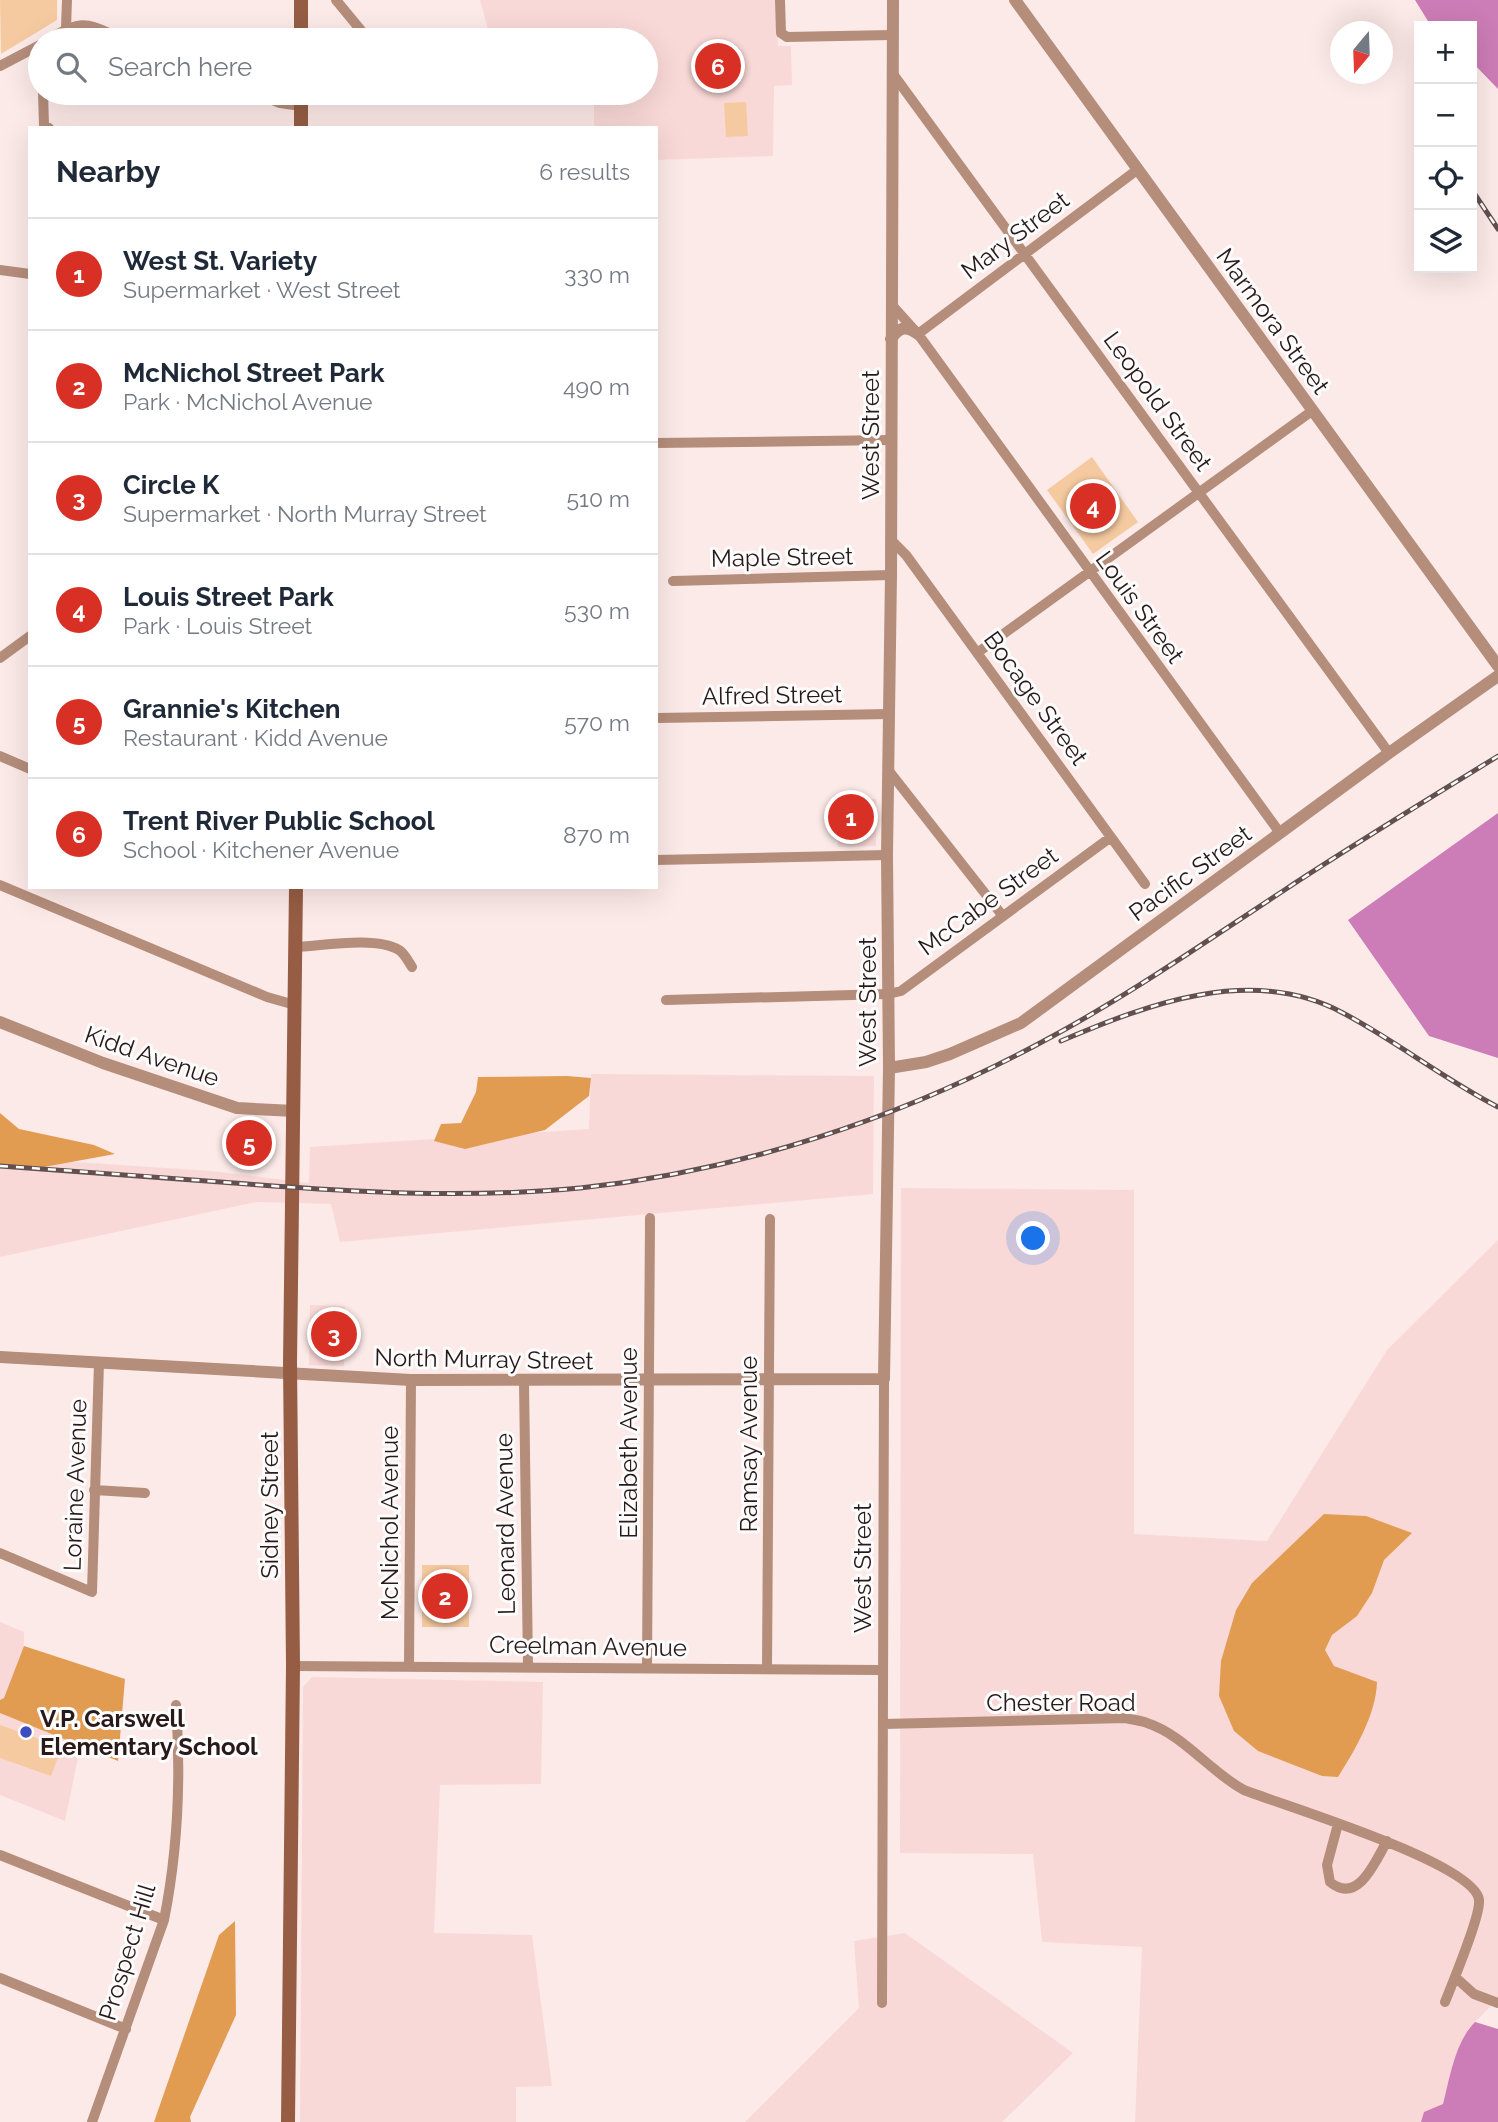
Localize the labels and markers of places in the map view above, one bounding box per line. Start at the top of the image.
pin: 6 [695,40,741,92]
pin: 4 [1070,480,1116,532]
pin: 1 [828,791,874,843]
pin: 5 [226,1117,272,1169]
pin: 3 [311,1308,357,1360]
pin: 2 [422,1570,468,1622]
place label: V.P. Carswell Elementary School [40,1704,258,1761]
marker: V.P. Carswell Elementary School [18,1724,34,1740]

